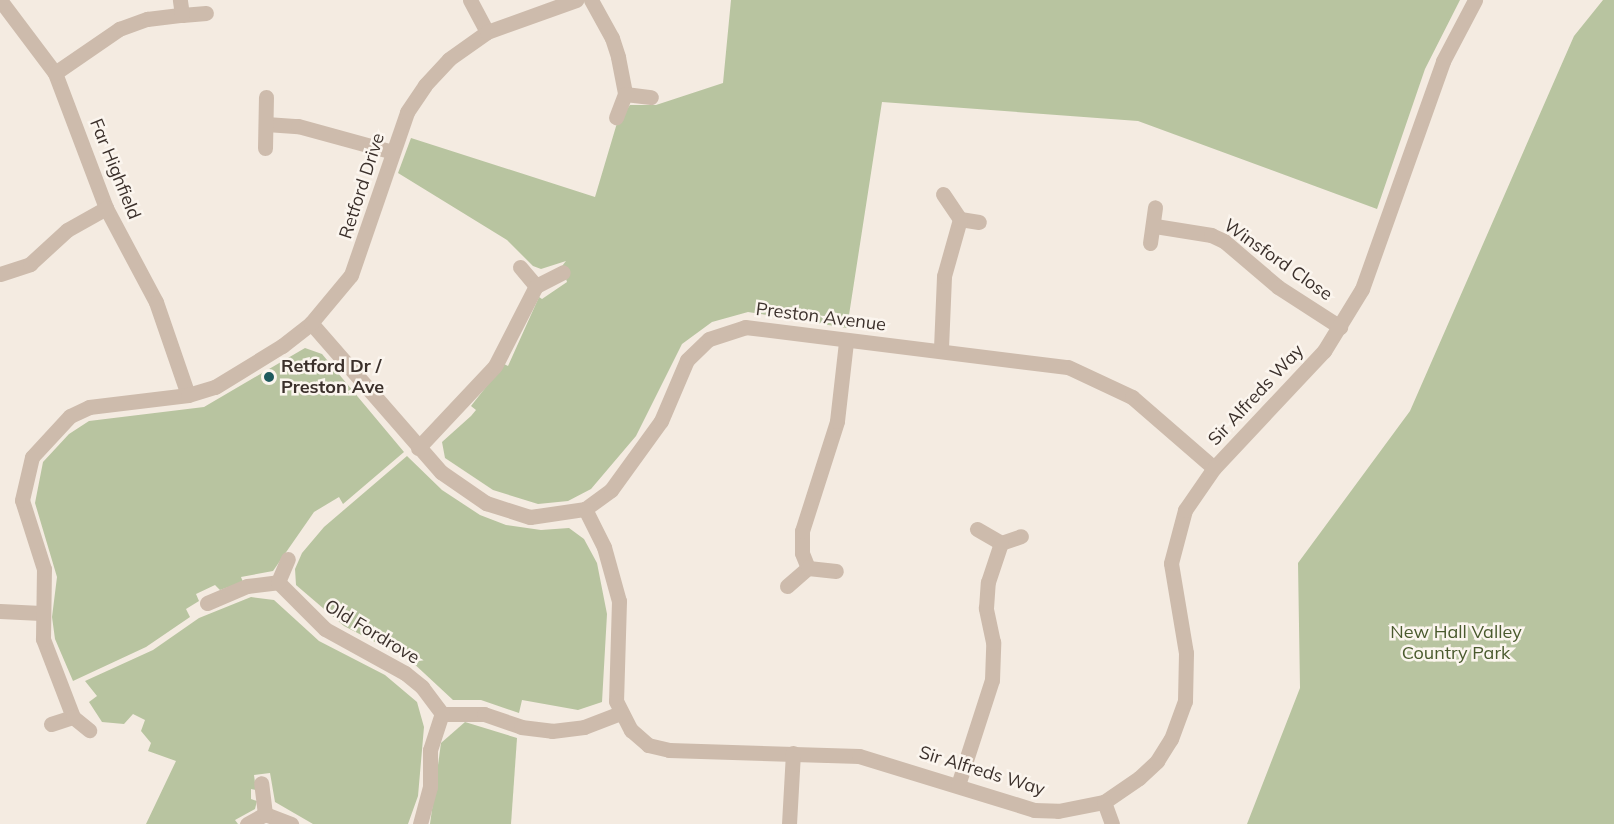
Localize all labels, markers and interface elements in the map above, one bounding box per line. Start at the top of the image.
street label: Far Highfield [85,116,145,222]
street label: Retford Drive [335,130,389,242]
street label: Winsford Close [1220,215,1336,305]
street label: Preston Avenue [755,298,887,336]
street label: Sir Alfreds Way [1204,340,1308,450]
place label: Retford Dr / Preston Ave [281,356,384,398]
marker: Retford Dr / Preston Ave [262,370,276,384]
street label: Old Fordrove [321,595,423,669]
park label: New Hall Valley Country Park [1390,622,1522,664]
street label: Sir Alfreds Way [917,742,1047,800]

